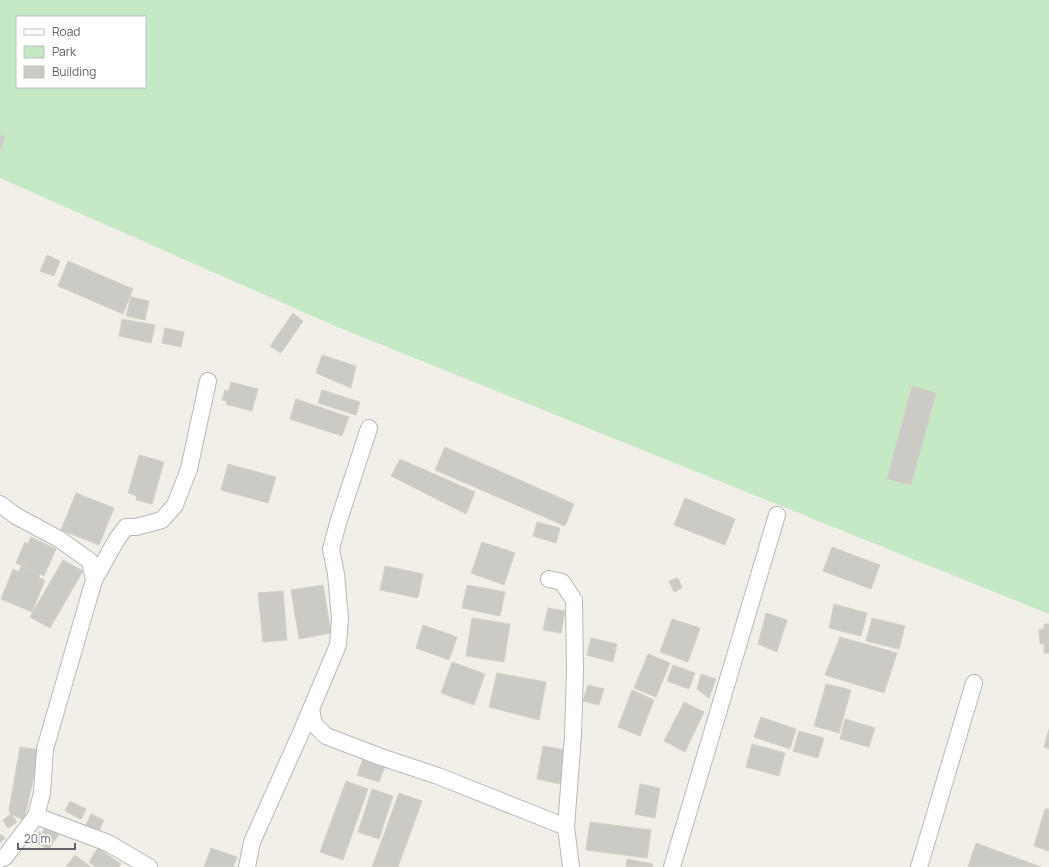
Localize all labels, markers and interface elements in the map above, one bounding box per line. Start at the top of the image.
legend [16,16,146,88]
text: Road [52,23,80,40]
text: Park [52,43,77,60]
text: Building [52,63,96,80]
scale bar [18,825,75,851]
text: 20 m [24,830,51,847]

